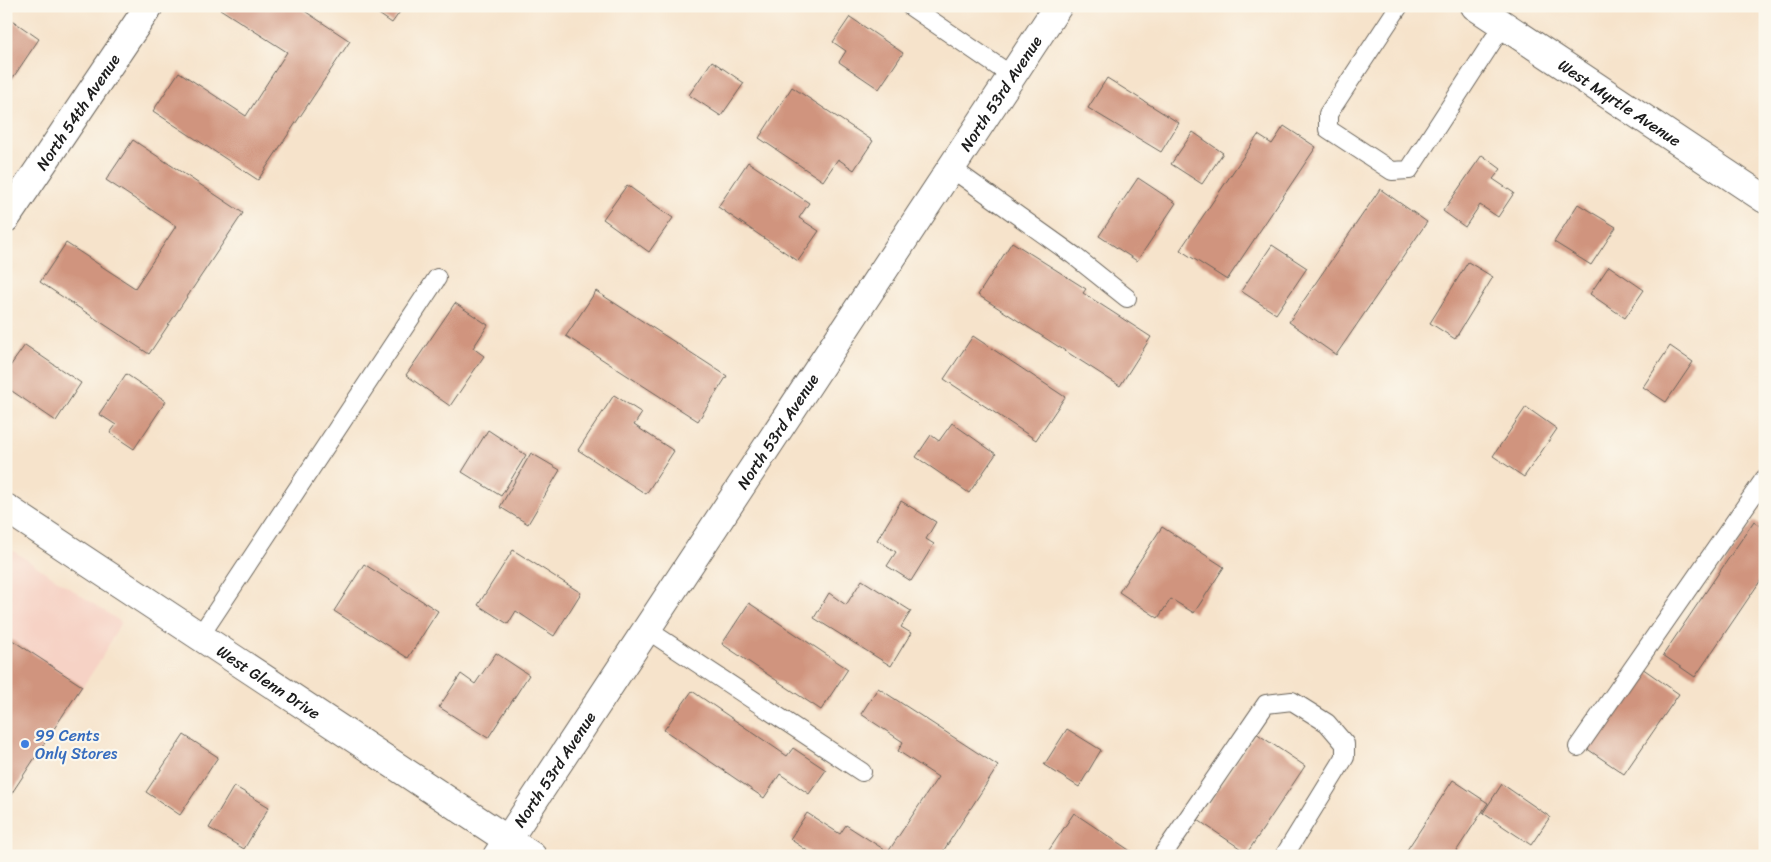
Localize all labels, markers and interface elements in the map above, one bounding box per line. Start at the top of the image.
street label: North 53rd Avenue [952,29,1050,157]
street label: North 54th Avenue [28,48,128,177]
street label: West Myrtle Avenue [1552,51,1687,155]
street label: North 53rd Avenue [729,367,827,495]
street label: West Glenn Drive [211,637,326,727]
street label: North 53rd Avenue [506,705,604,833]
place label: 99 Cents Only Stores [35,721,118,768]
marker: 99 Cents Only Stores [19,738,31,750]

